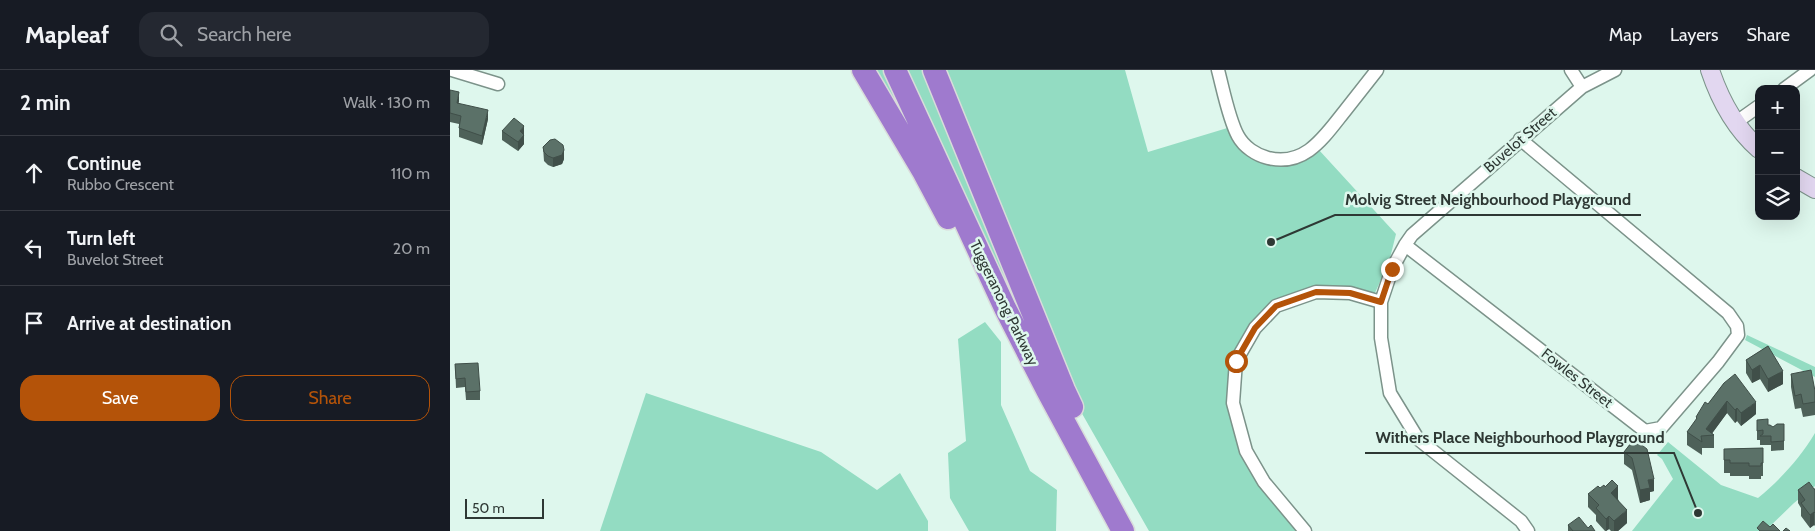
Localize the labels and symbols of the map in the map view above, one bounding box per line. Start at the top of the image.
street label: Buvelot Street [1480,104,1560,176]
callout: Molvig Street Neighbourhood Playground [1335,184,1641,215]
text: Molvig Street Neighbourhood Playground [1345,190,1631,209]
street label: Tuggeranong Parkway [966,237,1042,369]
route end [1381,258,1404,281]
street label: Fowles Street [1538,345,1616,411]
route start [1225,350,1248,373]
callout: Withers Place Neighbourhood Playground [1365,422,1674,453]
text: Withers Place Neighbourhood Playground [1375,428,1665,447]
scale bar [465,496,544,519]

